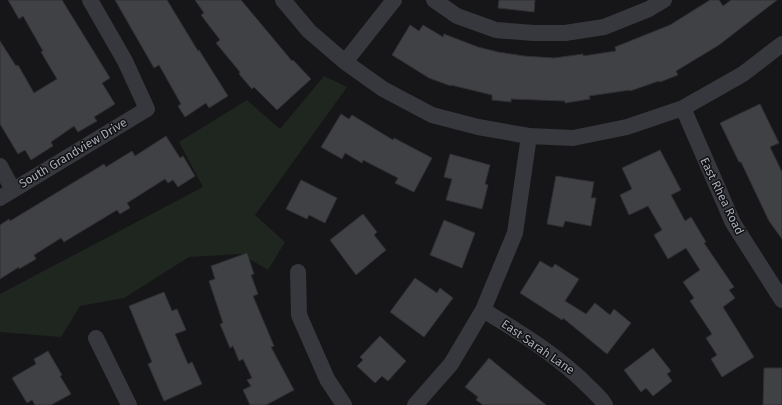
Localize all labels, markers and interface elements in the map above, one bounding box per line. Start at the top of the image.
street label: South Grandview Drive [17,115,129,191]
street label: East Rhea Road [697,155,747,237]
street label: East Sarah Lane [499,317,577,377]

